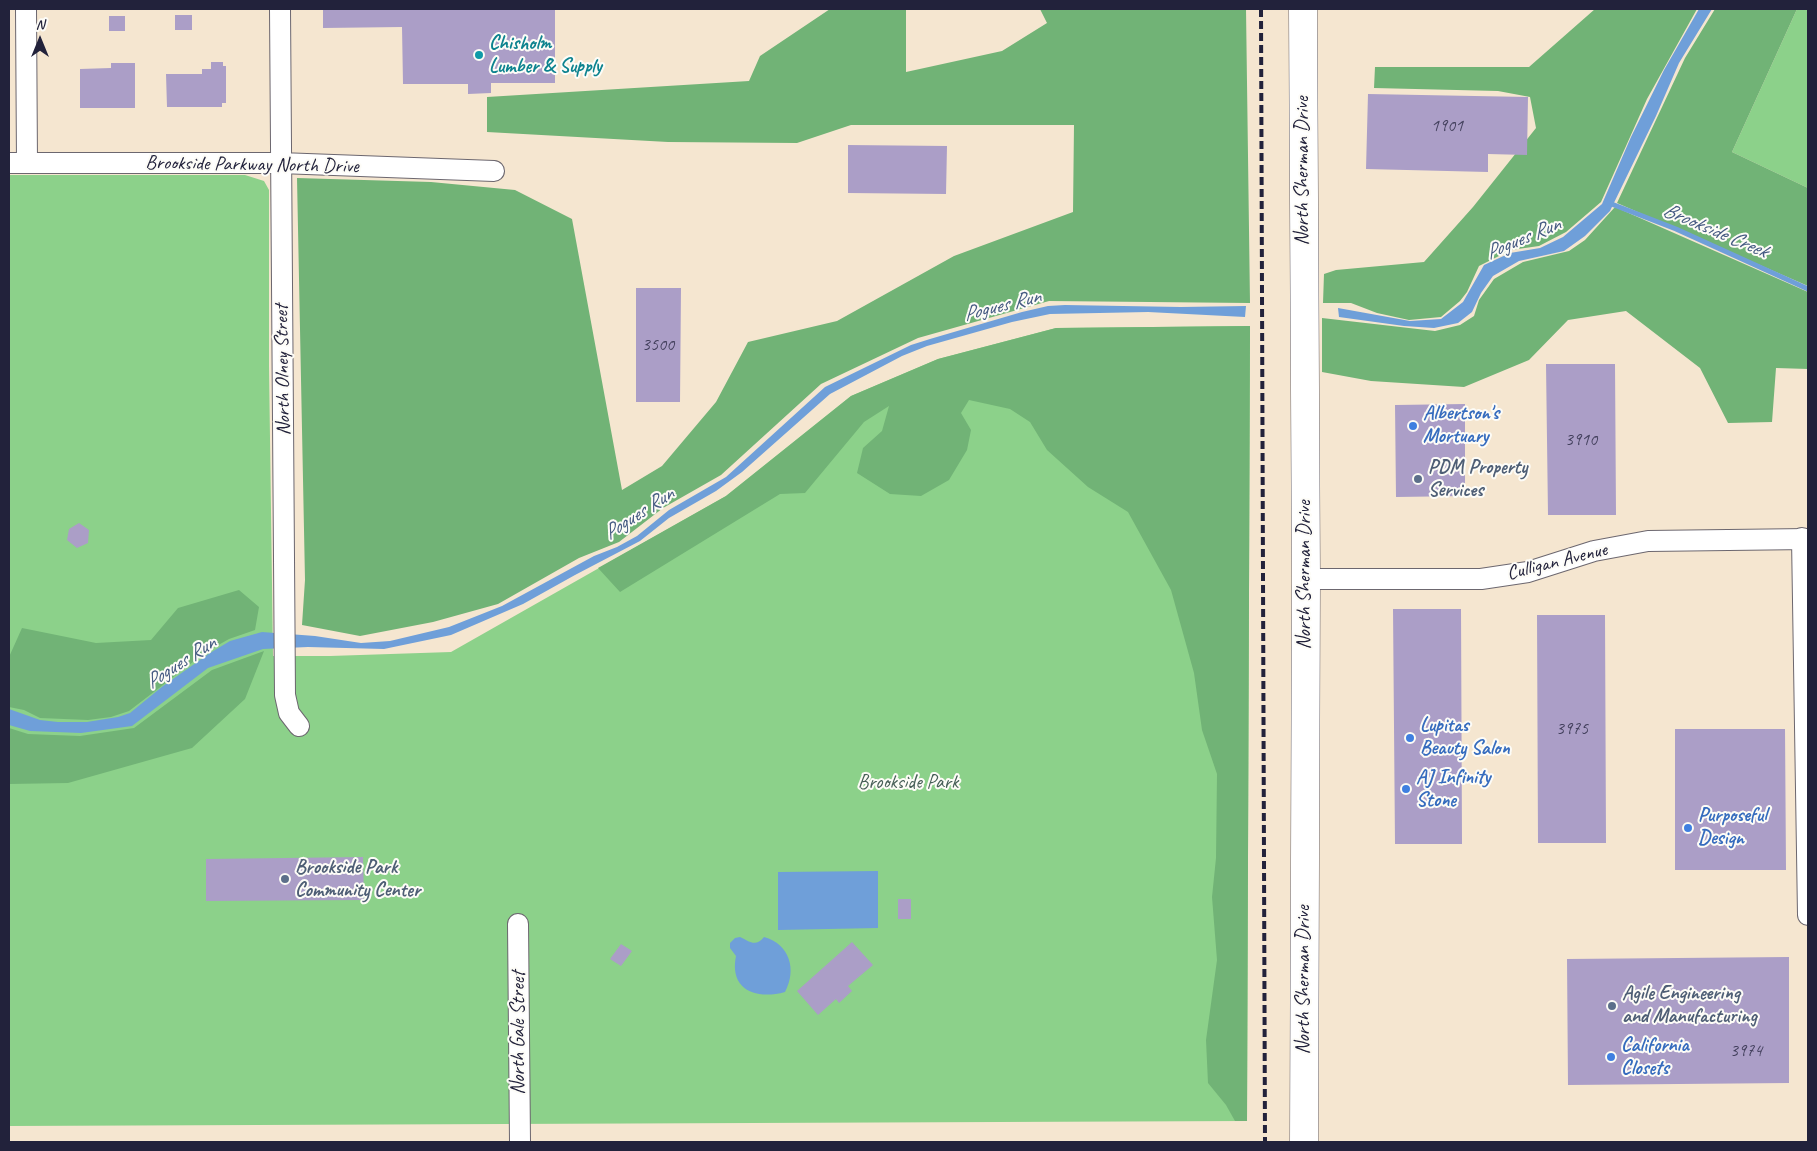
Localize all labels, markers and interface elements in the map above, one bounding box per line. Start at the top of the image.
north arrow [15,15,65,65]
text: N [36,16,44,33]
place label: Chisholm Lumber & Supply [489,32,602,79]
marker: Chisholm Lumber & Supply [473,49,485,61]
street label: North Sherman Drive [1291,97,1315,245]
house number: 1901 [1431,115,1463,137]
street label: Brookside Parkway North Drive [145,151,359,179]
water label: Brookside Creek [1659,198,1771,264]
water label: Pogues Run [1482,212,1564,266]
water label: Pogues Run [961,284,1043,328]
street label: North Olney Street [270,304,296,436]
house number: 3500 [642,334,674,356]
place label: Albertson's Mortuary [1423,402,1499,449]
marker: Albertson's Mortuary [1407,420,1419,432]
house number: 3910 [1565,429,1597,451]
place label: PDM Property Services [1428,456,1527,503]
marker: PDM Property Services [1412,473,1424,485]
water label: Pogues Run [599,482,679,546]
street label: North Sherman Drive [1293,501,1317,649]
street label: Culligan Avenue [1504,538,1610,586]
water label: Pogues Run [141,631,221,695]
place label: Lupitas Beauty Salon [1420,714,1510,761]
house number: 3975 [1556,718,1588,740]
marker: Lupitas Beauty Salon [1404,732,1416,744]
place label: AJ Infinity Stone [1416,766,1490,813]
park label: Brookside Park [858,771,958,795]
marker: AJ Infinity Stone [1400,783,1412,795]
place label: Purposeful Design [1698,804,1767,851]
marker: Purposeful Design [1682,822,1694,834]
place label: Brookside Park Community Center [295,856,420,903]
marker: Brookside Park Community Center [279,873,291,885]
street label: North Sherman Drive [1292,906,1316,1054]
street label: North Gale Street [507,971,531,1095]
place label: Agile Engineering and Manufacturing [1622,982,1757,1029]
marker: Agile Engineering and Manufacturing [1606,1000,1618,1012]
place label: California Closets [1621,1034,1689,1081]
house number: 3974 [1730,1040,1762,1062]
marker: California Closets [1605,1051,1617,1063]

